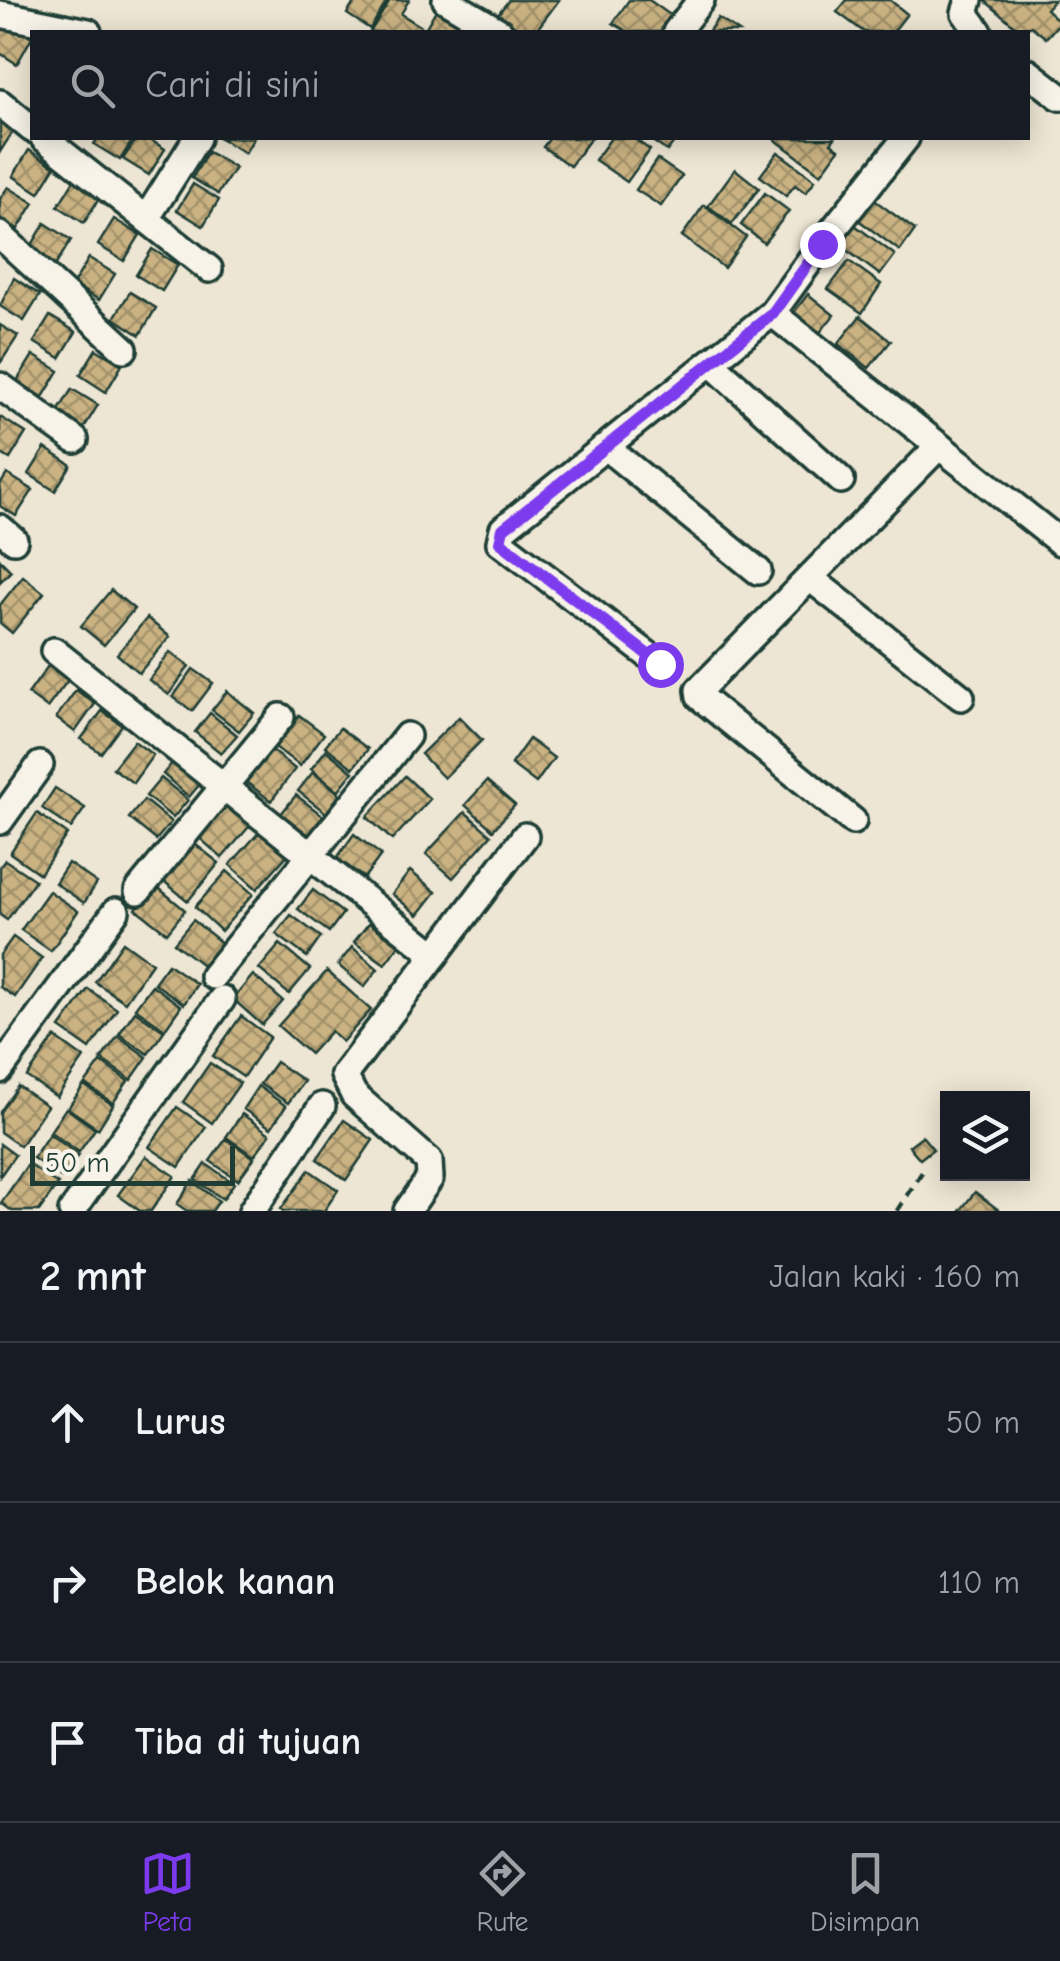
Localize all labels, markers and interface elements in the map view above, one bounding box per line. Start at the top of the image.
search box [30,30,1030,140]
icon: search [65,58,120,113]
text: Cari di sini [145,63,320,107]
route end [800,222,846,268]
route start [638,642,684,688]
map controls [940,1091,1030,1181]
button: layers [940,1091,1030,1181]
scale bar [30,1141,235,1186]
text: 50 m [45,1147,110,1179]
text: 2 mnt [40,1252,146,1301]
text: Jalan kaki · 160 m [769,1258,1020,1295]
icon: ahead [40,1395,95,1450]
text: Lurus [135,1400,225,1444]
text: 50 m [946,1404,1020,1441]
icon: right [40,1555,95,1610]
text: Belok kanan [135,1560,335,1604]
text: 110 m [938,1564,1020,1601]
icon: arrive [40,1715,95,1770]
text: Tiba di tujuan [135,1720,361,1764]
tab: Peta [140,1846,195,1938]
tab: Rute [475,1846,530,1938]
tab: Disimpan [810,1846,920,1938]

